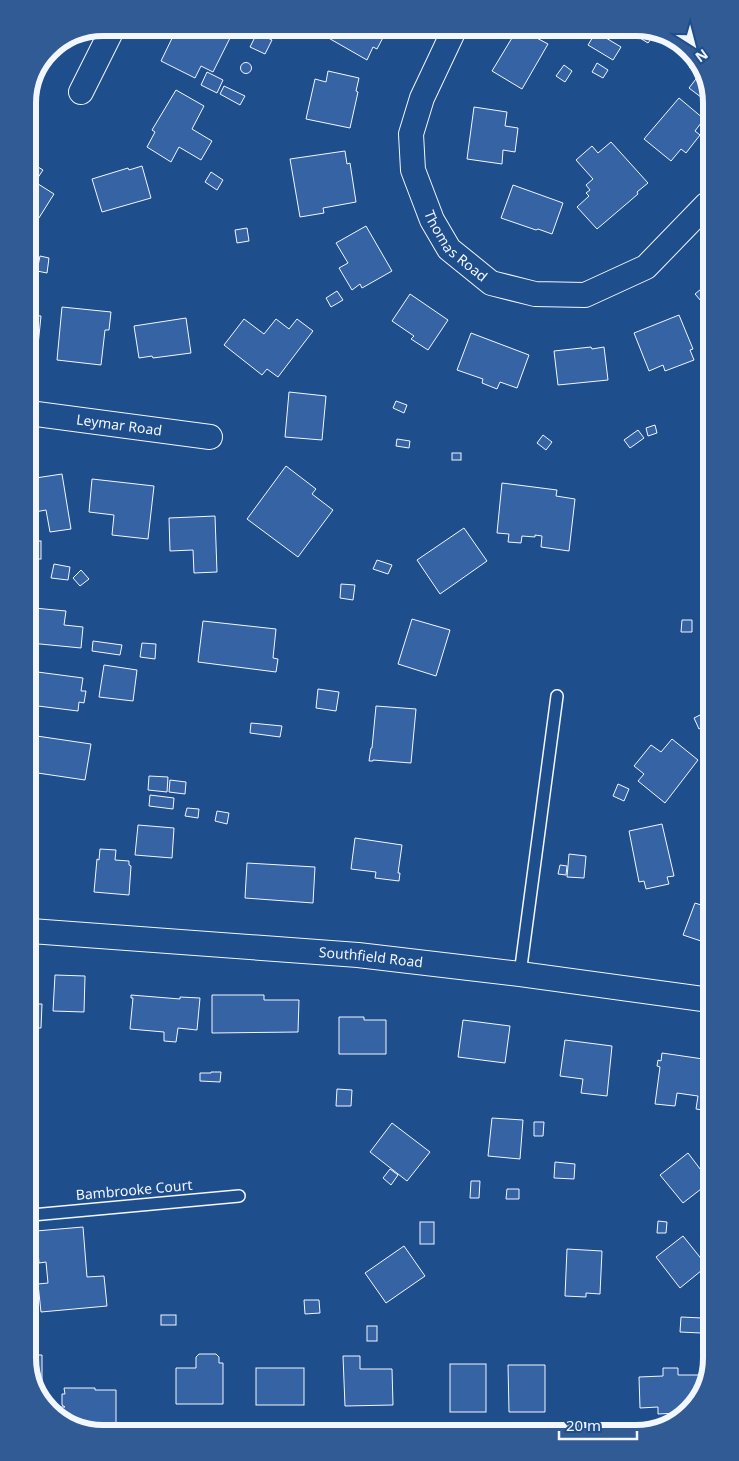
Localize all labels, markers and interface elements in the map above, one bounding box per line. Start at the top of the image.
north arrow [669,20,719,70]
text: N [692,45,712,67]
street label: Thomas Road [420,208,492,285]
street label: Leymar Road [75,409,163,440]
street label: Southfield Road [318,942,424,972]
street label: Bambrooke Court [75,1175,193,1204]
scale bar [559,1408,636,1440]
text: 20 m [566,1415,601,1435]

